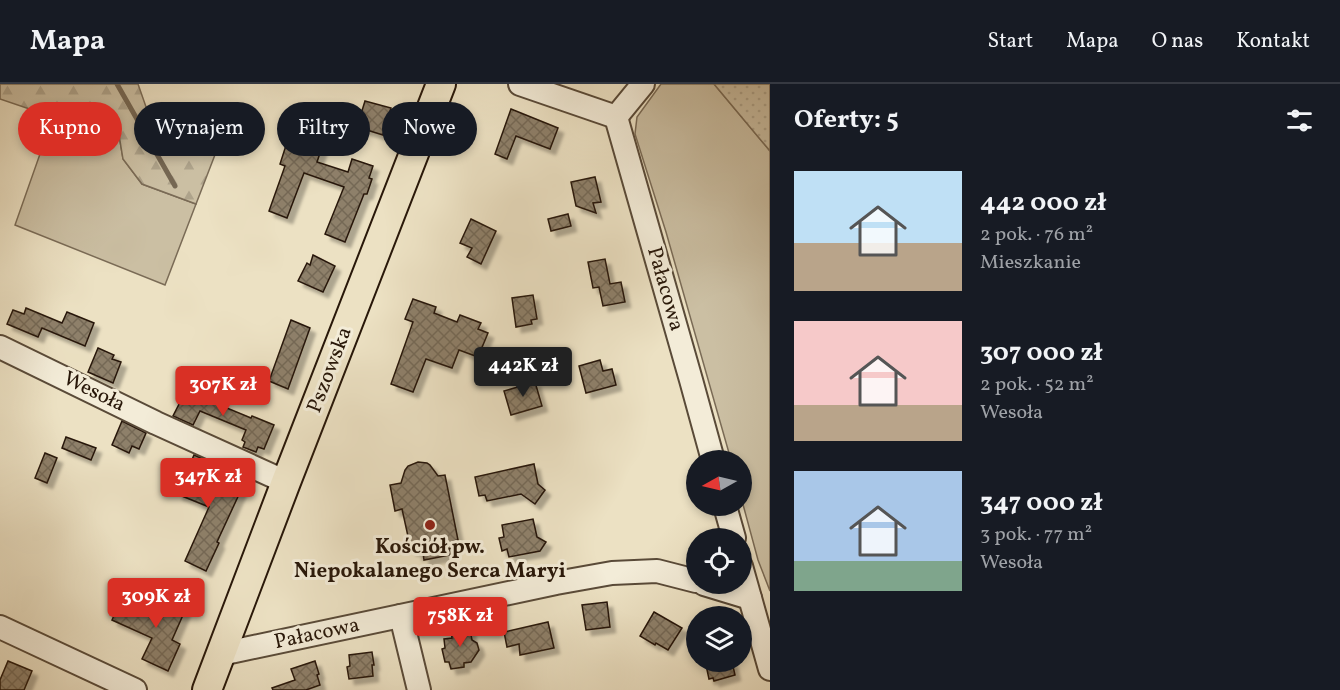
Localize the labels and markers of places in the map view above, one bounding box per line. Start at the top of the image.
pin: 442K zł [468,347,578,398]
pin: 307K zł [168,366,278,417]
pin: 347K zł [153,458,263,509]
marker: Kościół pw. Niepokalanego Serca Maryi [423,518,437,532]
place label: Kościół pw. Niepokalanego Serca Maryi [294,533,566,586]
pin: 309K zł [101,578,211,629]
pin: 758K zł [405,597,515,648]

